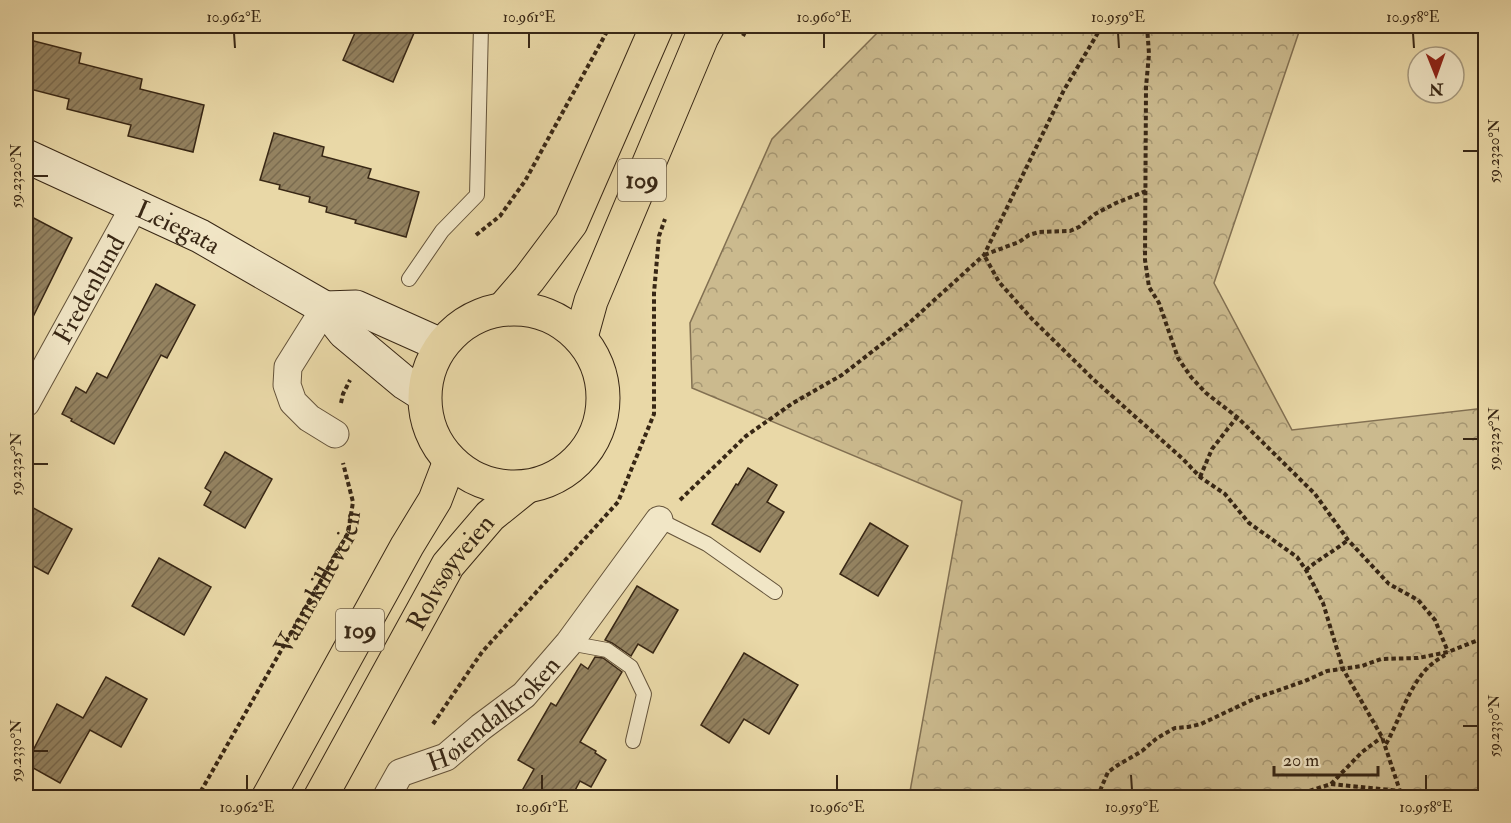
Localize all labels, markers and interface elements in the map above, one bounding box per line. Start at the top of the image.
text: 10.962°E [207,8,262,27]
text: 10.961°E [503,8,555,27]
text: 10.960°E [797,8,852,27]
text: 10.959°E [1091,8,1145,27]
text: 10.958°E [1386,8,1440,27]
north arrow [1406,45,1466,105]
text: N [1428,79,1445,99]
text: 59.2320°N [1485,118,1504,183]
text: 59.2320°N [7,143,26,208]
road number: 109 [618,159,666,201]
street label: Leiegata [131,194,226,262]
street label: Fredenlund [47,229,133,350]
text: 59.2325°N [1485,407,1504,471]
text: 59.2325°N [7,432,26,496]
street label: Vannskilleveien [267,508,368,660]
street label: Rolvsøyveien [400,508,501,636]
road number: 109 [336,609,384,651]
street label: Høiendalkroken [423,650,567,779]
text: 59.2330°N [1485,694,1504,757]
text: 59.2330°N [7,719,26,782]
scale bar [1274,739,1378,777]
text: 20 m [1283,749,1319,772]
text: 10.962°E [220,798,275,817]
text: 10.961°E [516,798,568,817]
text: 10.960°E [810,798,865,817]
text: 10.959°E [1105,798,1159,817]
text: 10.958°E [1399,798,1453,817]

